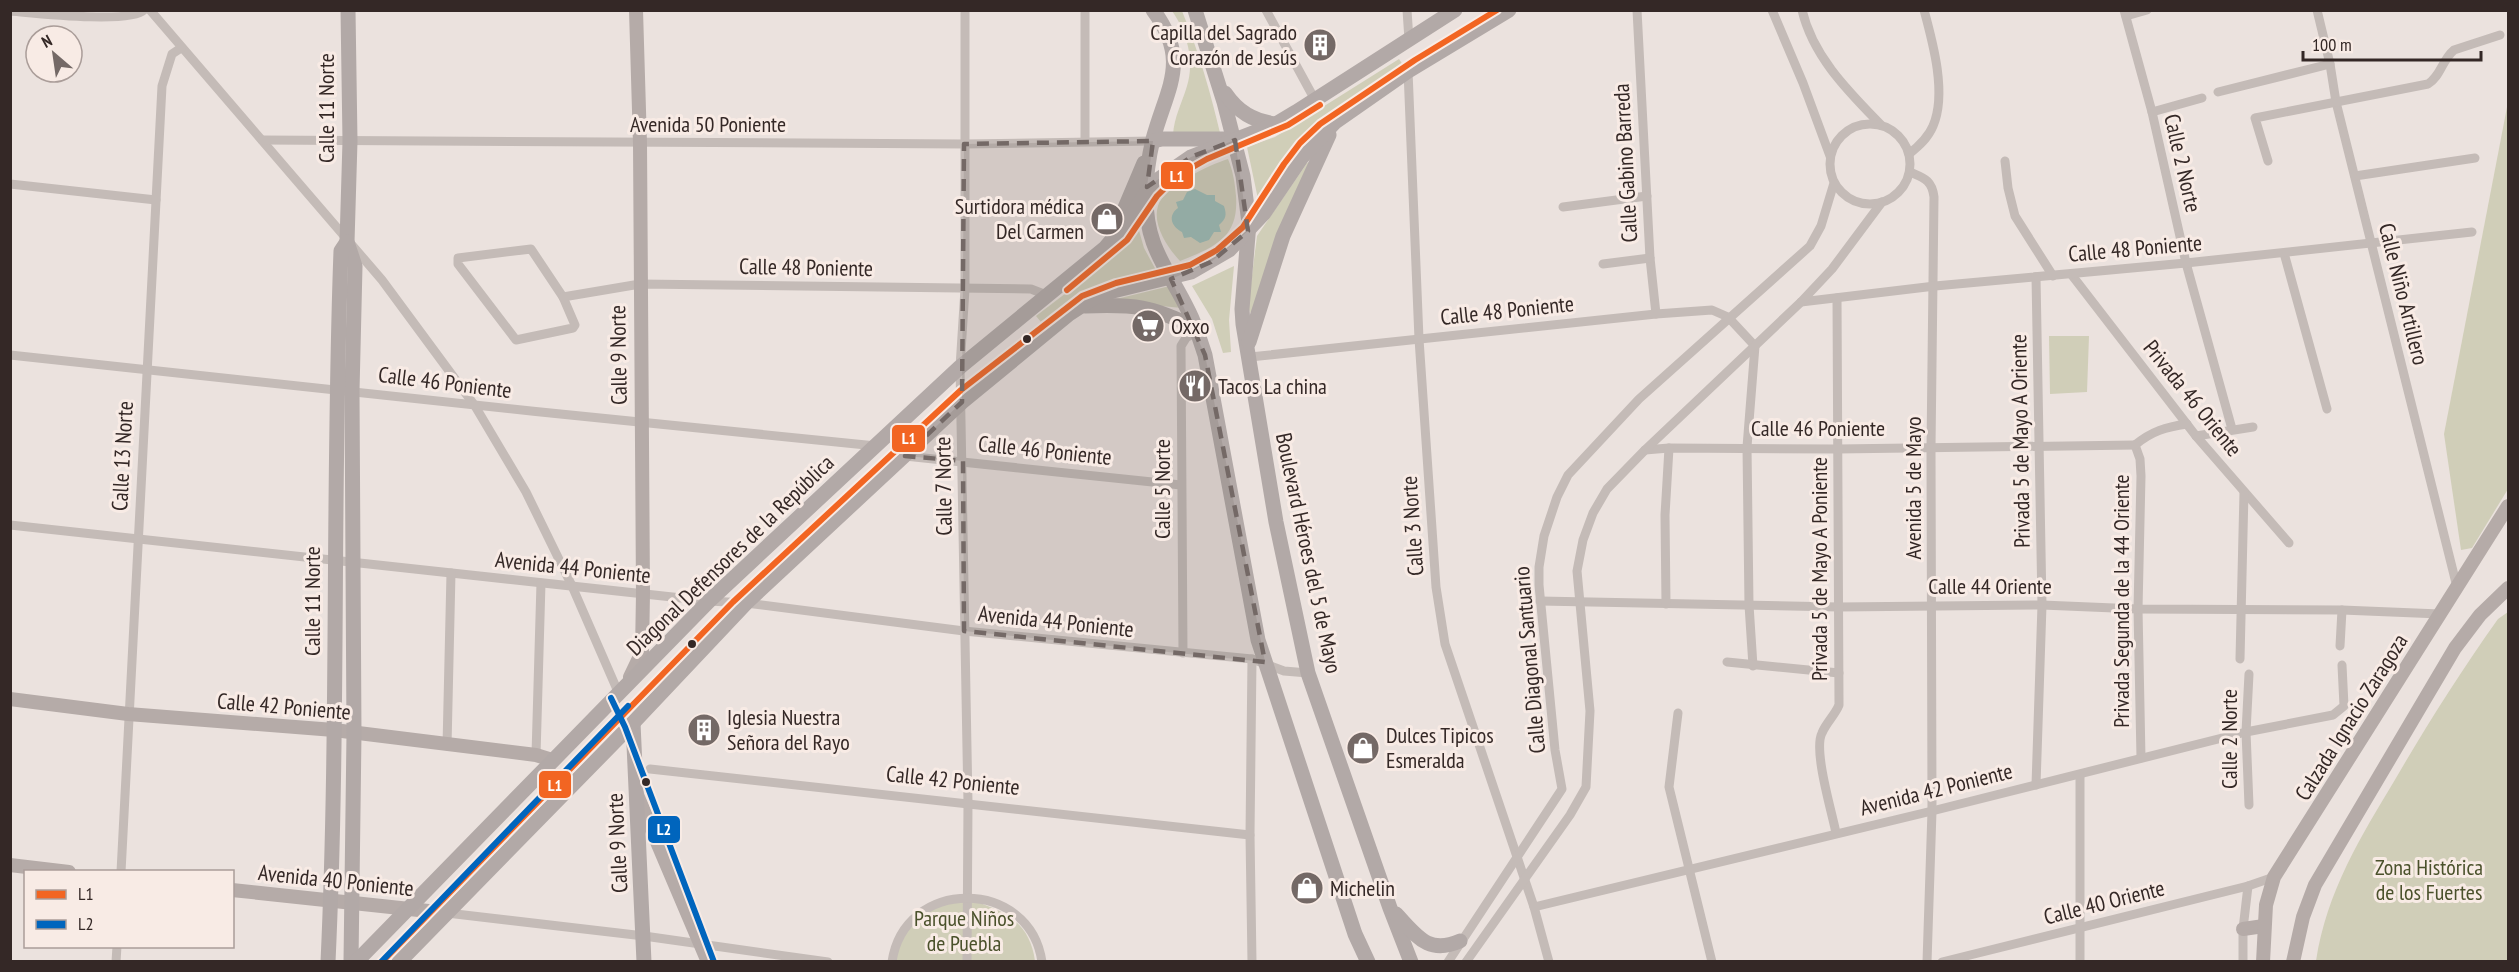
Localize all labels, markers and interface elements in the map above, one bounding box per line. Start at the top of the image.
place label: Capilla del Sagrado Corazón de Jesús [1150,18,1297,71]
north arrow [24,24,84,84]
scale bar [2303,24,2482,62]
building icon: Capilla del Sagrado Corazón de Jesús [1302,27,1338,63]
text: N [38,30,55,52]
text: 100 m [2312,33,2352,56]
street label: Calle 11 Norte [312,53,340,163]
street label: Calle Gabino Barreda [1607,83,1643,243]
street label: Avenida 50 Poniente [630,110,786,138]
street label: Calle 2 Norte [2158,111,2208,215]
line badge: L1 [1160,161,1194,190]
text: L1 [1170,166,1184,186]
place label: Surtidora médica Del Carmen [955,192,1084,245]
shop icon: Surtidora médica Del Carmen [1089,201,1125,237]
street label: Calle Niño Artillero [2373,220,2435,368]
street label: Calle 48 Poniente [2067,228,2203,268]
street label: Calle 48 Poniente [739,252,873,282]
street label: Calle 48 Poniente [1439,289,1575,331]
street label: Calle 9 Norte [603,305,633,405]
supermarket icon: Oxxo [1130,308,1166,344]
place label: Oxxo [1171,312,1210,340]
unlabelled marker [1021,333,1033,345]
street label: Privada 5 de Mayo A Oriente [2004,334,2036,548]
street label: Privada 46 Oriente [2138,334,2248,462]
street label: Calle 46 Poniente [377,360,513,404]
restaurant icon: Tacos La china [1177,368,1213,404]
place label: Tacos La china [1218,372,1327,400]
street label: Calle 13 Norte [105,400,139,512]
street label: Calle 46 Poniente [1751,414,1885,442]
street label: Avenida 5 de Mayo [1899,416,1927,560]
line badge: L1 [891,424,926,453]
text: L1 [902,428,916,448]
street label: Calle 46 Poniente [977,429,1113,471]
street label: Boulevard Héroes del 5 de Mayo [1270,430,1348,676]
street label: Calle 7 Norte [928,436,958,536]
street label: Calle 5 Norte [1148,439,1176,539]
street label: Diagonal Defensores de la República [621,449,839,661]
street label: Privada 5 de Mayo A Poniente [1805,457,1833,681]
street label: Privada Segunda de la 44 Oriente [2107,474,2135,728]
street label: Calle 3 Norte [1395,475,1429,577]
street label: Avenida 44 Poniente [494,545,652,589]
street label: Calle 11 Norte [298,546,326,656]
street label: Calle Diagonal Santuario [1507,565,1551,755]
street label: Calle 44 Oriente [1928,572,2052,600]
street label: Avenida 44 Poniente [977,599,1135,643]
street label: Calzada Ignacio Zaragoza [2288,628,2414,806]
unlabelled marker [686,638,698,650]
street label: Calle 42 Poniente [216,686,352,726]
street label: Calle 2 Norte [2215,689,2243,789]
place label: Iglesia Nuestra Señora del Rayo [727,703,850,756]
building icon: Iglesia Nuestra Señora del Rayo [686,712,722,748]
place label: Dulces Tipicos Esmeralda [1386,721,1494,774]
shop icon: Dulces Tipicos Esmeralda [1345,730,1381,766]
street label: Avenida 42 Poniente [1857,757,2015,821]
street label: Calle 42 Poniente [885,759,1021,801]
line badge: L1 [538,770,572,799]
text: L1 [548,775,562,795]
unlabelled marker [640,776,652,788]
street label: Calle 9 Norte [600,792,634,894]
line badge: L2 [647,815,681,844]
text: L2 [657,819,671,839]
park label: Zona Histórica de los Fuertes [2375,853,2483,906]
street label: Avenida 40 Poniente [257,858,415,902]
legend [24,870,234,948]
shop icon: Michelin [1289,870,1325,906]
street label: Calle 40 Oriente [2041,873,2167,931]
place label: Michelin [1330,874,1395,902]
text: L1 [78,882,94,905]
park label: Parque Niños de Puebla [914,904,1014,957]
text: L2 [78,912,94,935]

